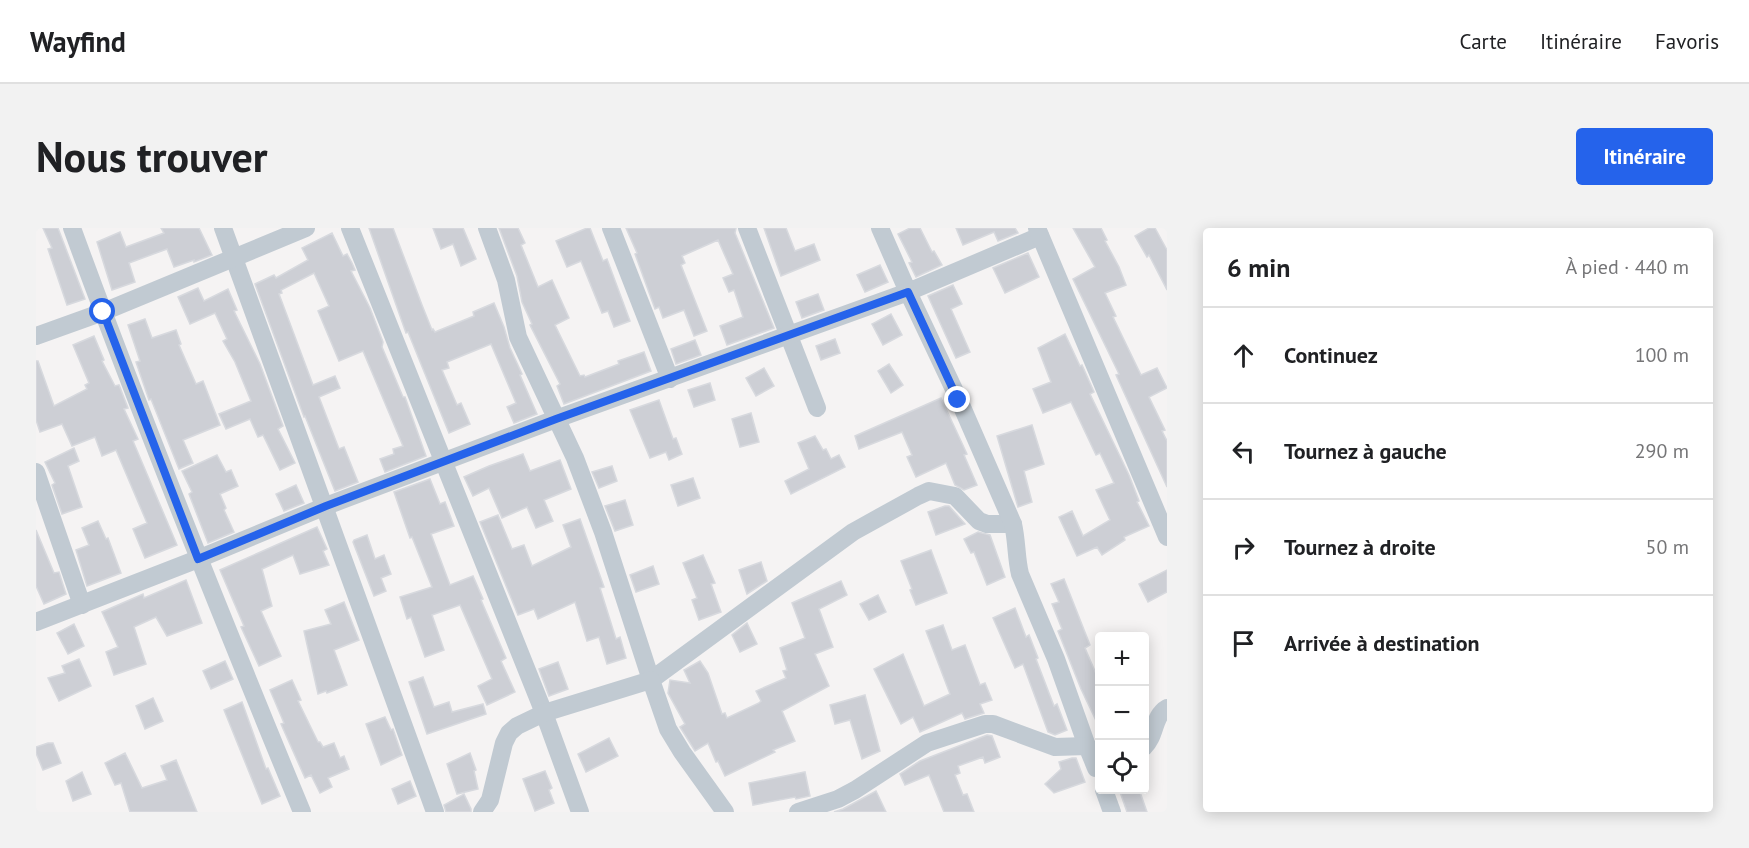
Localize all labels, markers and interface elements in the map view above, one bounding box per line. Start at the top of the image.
text: Wayfind [30,23,126,60]
text: Carte [1460,28,1507,55]
text: Itinéraire [1540,28,1622,55]
text: Favoris [1655,28,1719,55]
button: Itinéraire [1576,128,1713,185]
text: Nous trouver [36,129,267,184]
text: 6 min [1227,251,1290,284]
text: À pied · 440 m [1565,254,1689,280]
route start [89,298,115,324]
icon: ahead [1227,339,1260,372]
text: Continuez [1284,341,1378,369]
text: 100 m [1635,342,1689,368]
route end [944,386,970,412]
icon: left [1227,435,1260,468]
text: Tournez à gauche [1284,437,1447,465]
text: 290 m [1635,438,1689,464]
icon: right [1227,531,1260,564]
text: Tournez à droite [1284,533,1436,561]
text: 50 m [1646,534,1689,560]
icon: arrive [1227,627,1260,660]
text: Arrivée à destination [1284,629,1480,657]
map controls [1095,632,1149,794]
button: + [1095,632,1149,686]
button: − [1095,686,1149,740]
button: locate [1095,740,1149,794]

